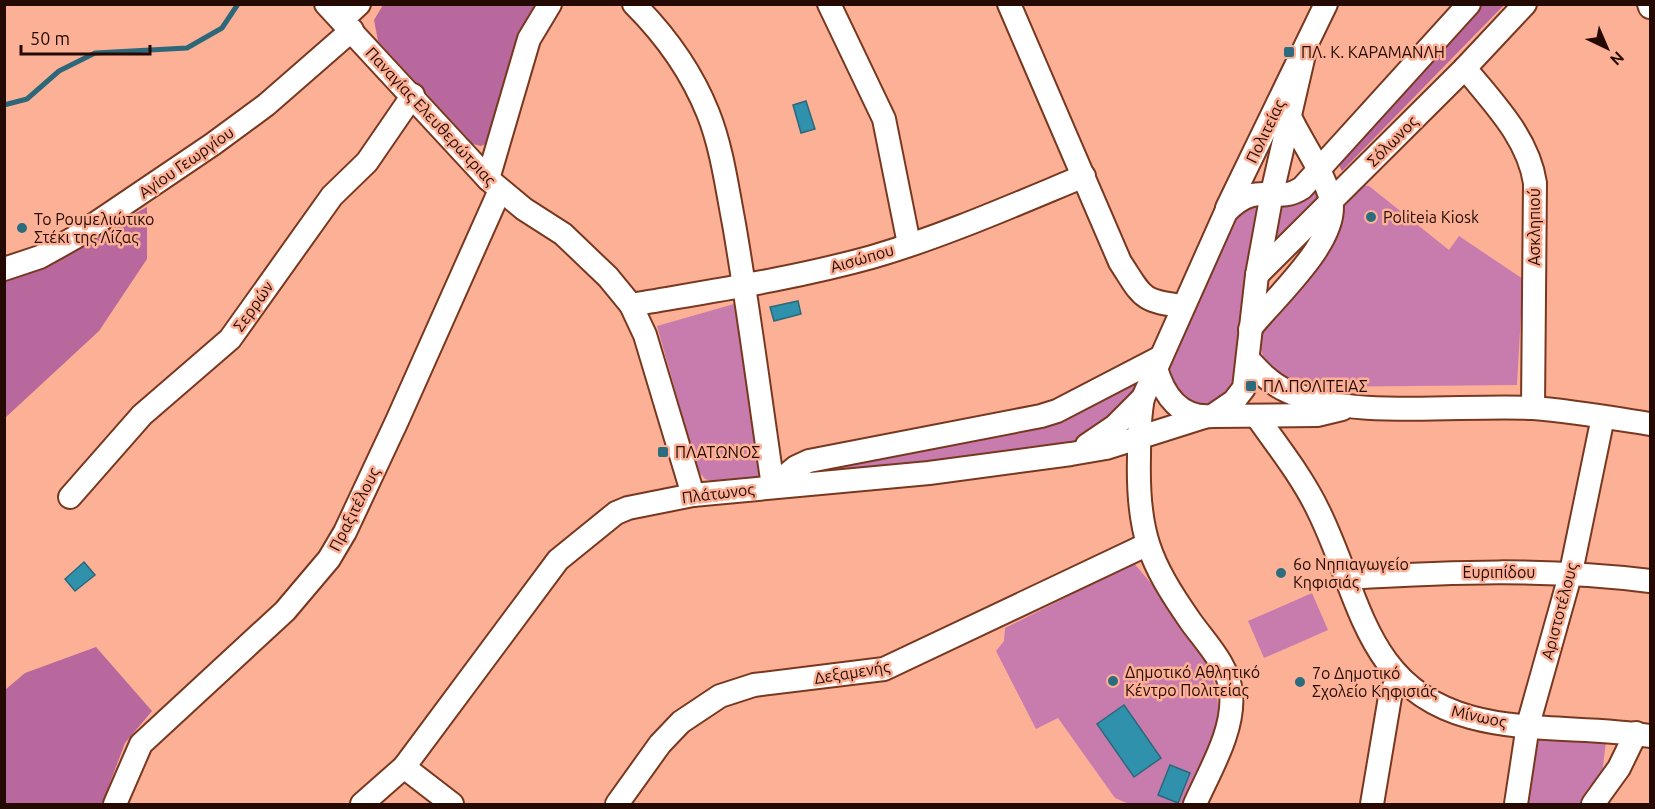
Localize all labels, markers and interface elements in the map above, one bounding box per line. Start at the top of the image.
scale bar [21,18,150,56]
north arrow [1577,18,1637,78]
text: 50 m [30,28,70,48]
street label: Παναγίας Ελευθερώτριας [362,43,500,189]
place label: ΠΛ. Κ. ΚΑΡΑΜΑΝΛΗ [1301,43,1445,61]
marker: ΠΛ. Κ. ΚΑΡΑΜΑΝΛΗ [1282,45,1296,59]
text: N [1607,48,1628,69]
street label: Πολιτείας [1242,96,1289,166]
street label: Σόλωνος [1363,112,1422,171]
street label: Αγίου Γεωργίου [135,123,237,201]
street label: Ασκληπιού [1525,188,1543,266]
place label: Politeia Kiosk [1383,208,1479,226]
place label: Το Ρουμελιώτικο Στέκι της Λίζας [34,210,154,247]
marker: Politeia Kiosk [1364,210,1378,224]
marker: Το Ρουμελιώτικο Στέκι της Λίζας [15,221,29,235]
street label: Αισώπου [828,240,896,276]
street label: Σερρών [229,277,277,334]
place label: ΠΛ.ΠΟΛΙΤΕΙΑΣ [1263,377,1368,395]
marker: ΠΛ.ΠΟΛΙΤΕΙΑΣ [1244,379,1258,393]
place label: ΠΛΑΤΩΝΟΣ [675,443,760,461]
marker: ΠΛΑΤΩΝΟΣ [656,445,670,459]
street label: Πραξιτέλους [325,464,384,554]
street label: Πλάτωνος [681,480,756,507]
place label: 6ο Νηπιαγωγείο Κηφισιάς [1293,555,1409,592]
street label: Αριστοτέλους [1537,561,1582,662]
street label: Ευριπίδου [1463,563,1535,581]
marker: 6ο Νηπιαγωγείο Κηφισιάς [1274,566,1288,580]
street label: Δεξαμενής [813,657,891,688]
place label: Δημοτικό Αθλητικό Κέντρο Πολιτείας [1125,663,1260,700]
place label: 7ο Δημοτικό Σχολείο Κηφισιάς [1312,664,1437,701]
marker: Δημοτικό Αθλητικό Κέντρο Πολιτείας [1106,674,1120,688]
marker: 7ο Δημοτικό Σχολείο Κηφισιάς [1293,675,1307,689]
street label: Μίνωος [1450,701,1508,732]

